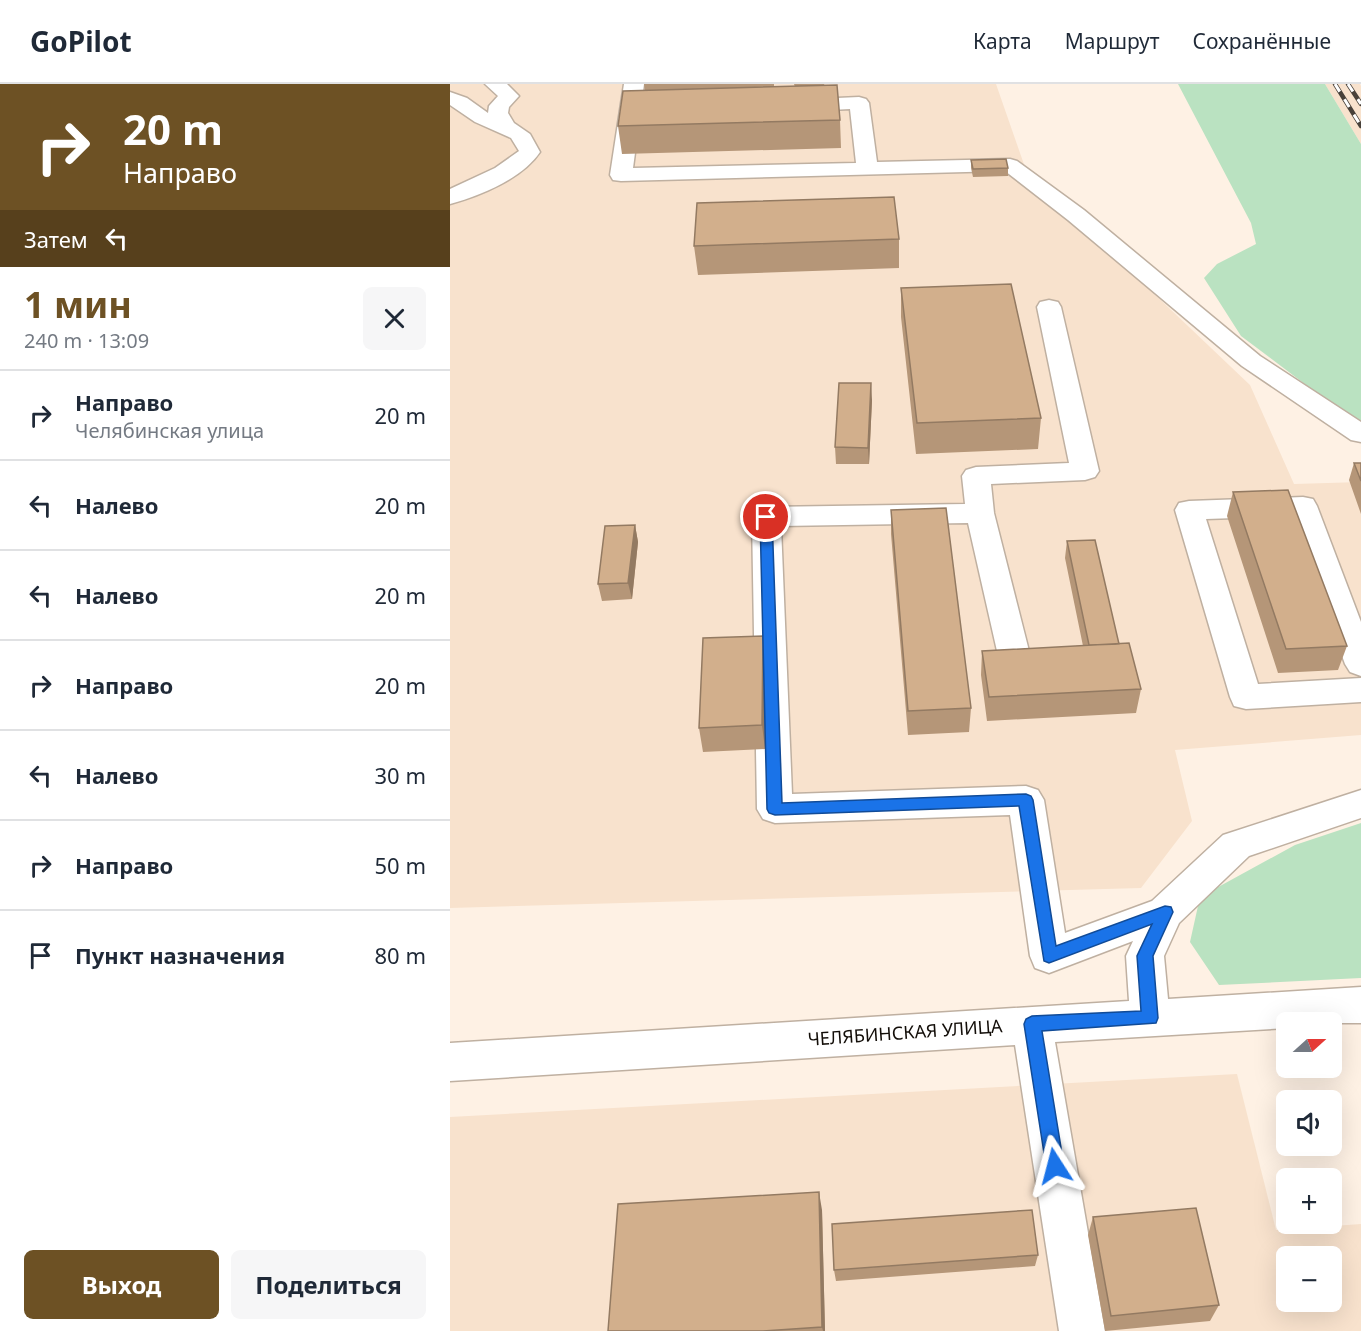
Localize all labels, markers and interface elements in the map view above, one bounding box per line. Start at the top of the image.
text: GoPilot [30,22,132,60]
text: Карта [973,27,1032,55]
text: Маршрут [1065,27,1160,55]
text: Сохранённые [1193,27,1331,55]
text: 20 m [123,100,223,157]
icon: right [24,108,102,186]
text: Направо [123,154,237,191]
icon: left [100,222,133,255]
text: Затем [24,224,88,254]
text: 1 мин [24,280,132,329]
button: close [363,287,426,350]
text: 240 m · 13:09 [24,327,149,354]
text: Направо [75,387,173,417]
icon: right [24,399,57,432]
text: 20 m [375,400,426,430]
text: Челябинская улица [75,417,264,444]
icon: left [24,489,57,522]
text: Налево [75,490,158,520]
text: 20 m [375,490,426,520]
pin [740,491,791,542]
icon: arrive [749,500,782,533]
icon: left [24,579,57,612]
text: Налево [75,580,158,610]
text: 20 m [375,580,426,610]
icon: right [24,669,57,702]
text: Направо [75,670,173,700]
text: 20 m [375,670,426,700]
icon: left [24,759,57,792]
text: Налево [75,760,158,790]
text: 30 m [375,760,426,790]
icon: right [24,849,57,882]
text: Направо [75,850,173,880]
text: 50 m [375,850,426,880]
icon: arrive [24,939,57,972]
text: Пункт назначения [75,940,285,970]
text: 80 m [375,940,426,970]
north arrow [1276,1012,1342,1078]
map controls [1276,1012,1342,1312]
street label: ЧЕЛЯБИНСКАЯ УЛИЦА [807,1013,1004,1051]
button: sound [1276,1090,1342,1156]
position arrow [1023,1134,1087,1198]
button: + [1276,1168,1342,1234]
button: − [1276,1246,1342,1312]
button: Выход [24,1250,219,1319]
button: Поделиться [231,1250,426,1319]

